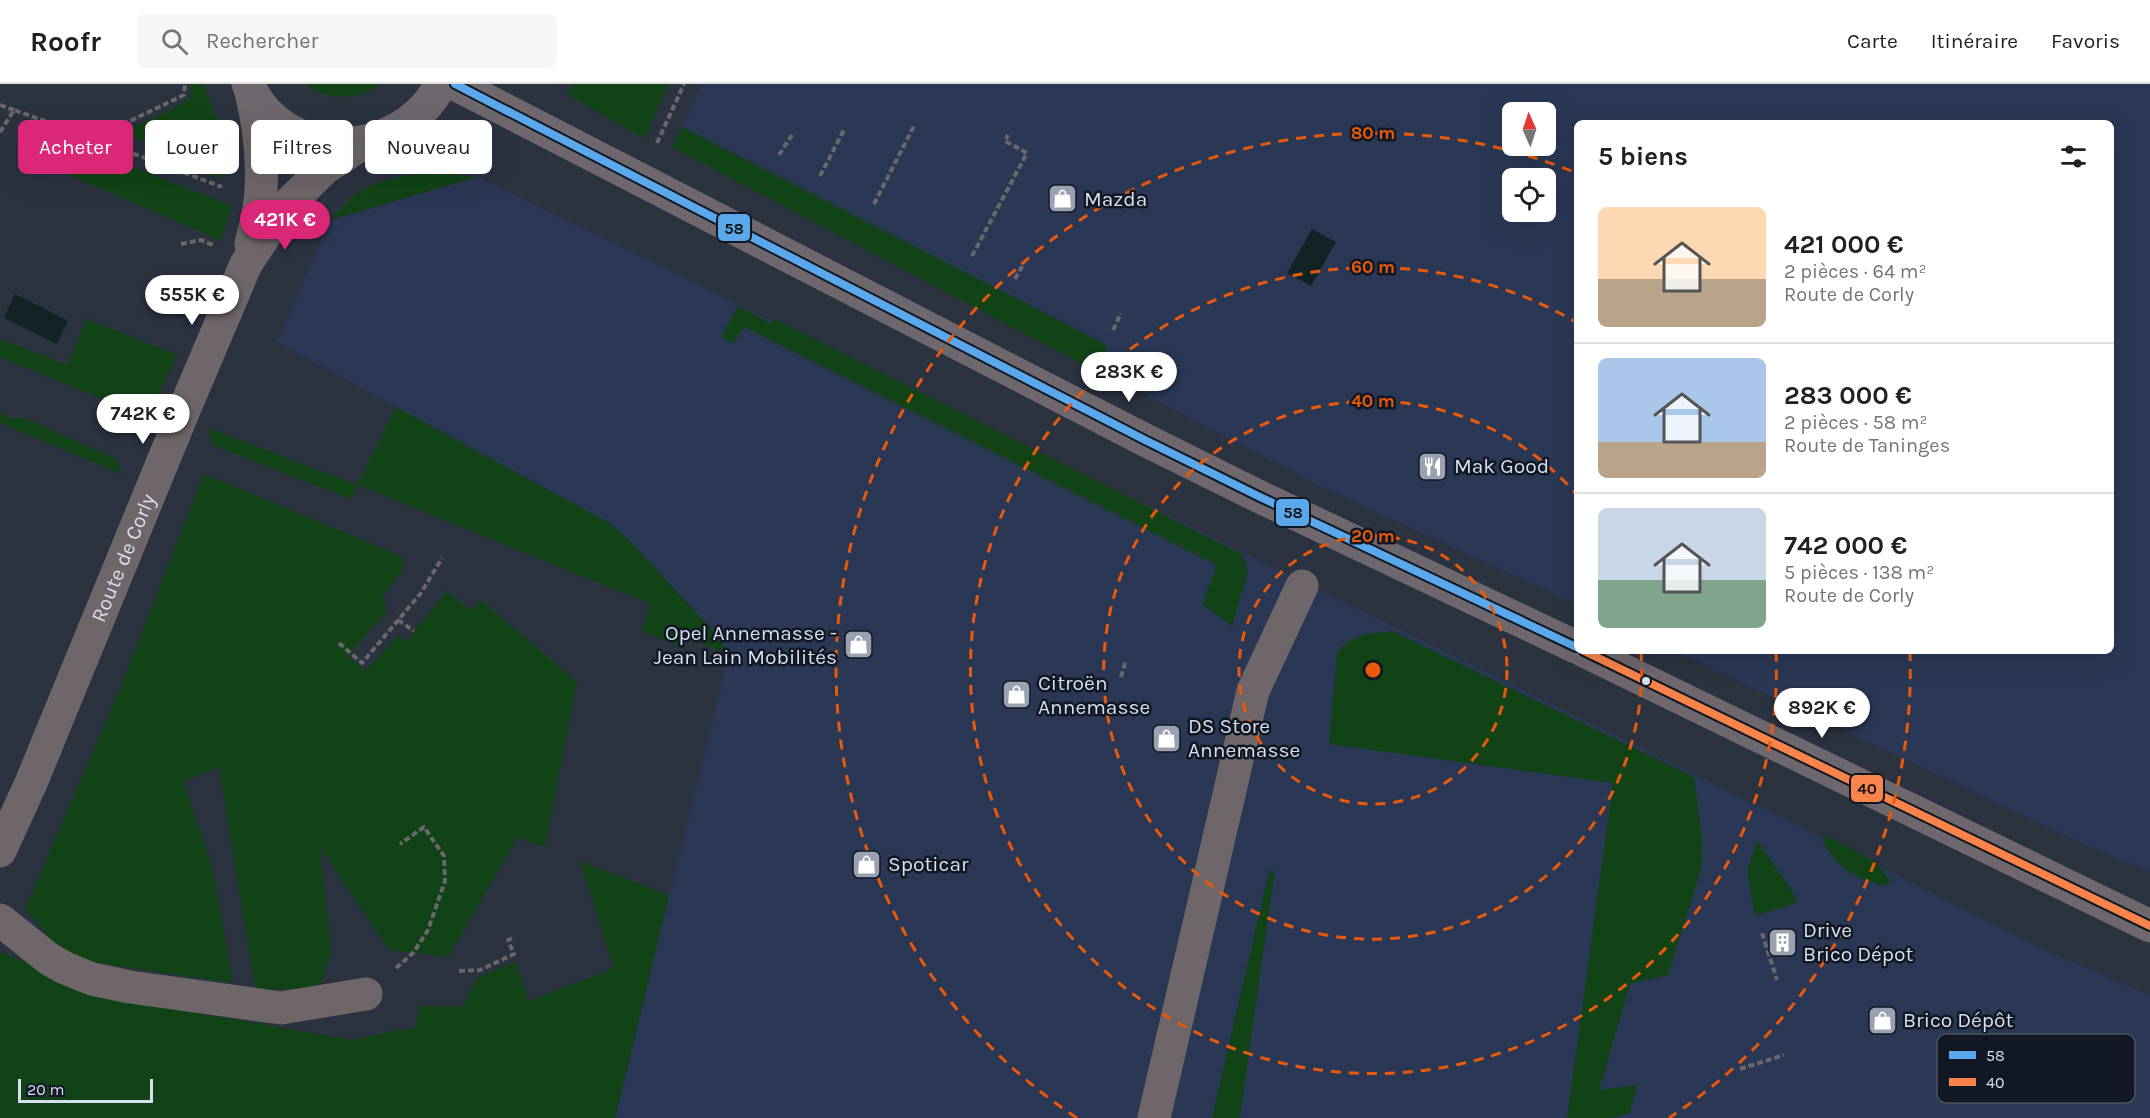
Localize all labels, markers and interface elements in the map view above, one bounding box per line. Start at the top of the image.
search box [137,14,557,68]
text: Roofr [30,25,101,58]
icon: search [158,25,191,58]
text: Rechercher [206,28,319,54]
text: Carte [1847,29,1898,53]
text: Itinéraire [1931,29,2018,53]
text: Favoris [2051,29,2120,53]
north arrow [1502,102,1556,156]
map controls [1502,102,1556,222]
chip: Acheter [18,120,133,174]
chip: Louer [145,120,239,174]
chip: Filtres [251,120,353,174]
chip: Nouveau [365,120,492,174]
text: 80 m [1351,122,1395,144]
icon: filters [2057,140,2090,173]
text: 5 biens [1598,141,1688,172]
button: locate [1502,168,1556,222]
shop icon: Mazda [1047,183,1079,215]
place label: Mazda [1084,187,1147,211]
pin: 421K € [236,200,334,251]
text: 421K € [254,208,316,231]
line badge: 58 [717,213,751,242]
text: 58 [724,219,744,238]
text: 421 000 € [1784,229,1903,260]
icon: home [1646,231,1718,303]
text: 60 m [1351,256,1395,278]
text: 2 pièces · 64 m² [1784,260,1927,283]
pin: 555K € [143,275,241,326]
text: 555K € [159,283,225,306]
text: Route de Corly [1784,283,1914,306]
pin: 283K € [1080,352,1178,403]
text: 283K € [1095,360,1163,383]
text: 283 000 € [1784,380,1912,411]
icon: home [1646,382,1718,454]
text: 40 m [1351,390,1395,412]
pin: 742K € [94,394,192,445]
text: 742K € [111,402,175,425]
text: 2 pièces · 58 m² [1784,411,1928,434]
text: Route de Taninges [1784,434,1950,457]
restaurant icon: Mak Good [1417,450,1449,482]
place label: Mak Good [1454,454,1549,478]
street label: Route de Corly [86,490,160,626]
line badge: 58 [1275,498,1310,527]
text: 58 [1283,503,1303,522]
text: 20 m [1351,525,1395,547]
text: 742 000 € [1784,530,1907,561]
icon: home [1646,532,1718,604]
text: 5 pièces · 138 m² [1784,561,1934,584]
text: Route de Corly [1784,584,1914,607]
place label: Opel Annemasse - Jean Lain Mobilités [653,621,837,669]
shop icon: Opel Annemasse - Jean Lain Mobilités [842,629,874,661]
centre of rings [1363,660,1383,680]
place label: Citroën Annemasse [1038,671,1150,719]
unlabelled marker [1640,675,1652,687]
shop icon: Citroën Annemasse [1001,679,1033,711]
pin: 892K € [1773,688,1871,739]
text: 892K € [1788,696,1856,719]
place label: DS Store Annemasse [1188,714,1300,762]
shop icon: DS Store Annemasse [1151,722,1183,754]
line badge: 40 [1850,774,1884,803]
text: 40 [1857,779,1877,798]
shop icon: Spoticar [851,848,883,880]
place label: Spoticar [888,852,969,876]
place label: Drive Brico Dépot [1803,918,1914,966]
building icon: Drive Brico Dépot [1766,926,1798,958]
shop icon: Brico Dépôt [1866,1004,1898,1036]
place label: Brico Dépôt [1903,1008,2014,1032]
legend [1937,1034,2135,1103]
text: 58 [1986,1046,2005,1065]
text: 40 [1986,1073,2004,1092]
scale bar [18,1076,153,1104]
text: 20 m [27,1080,65,1099]

